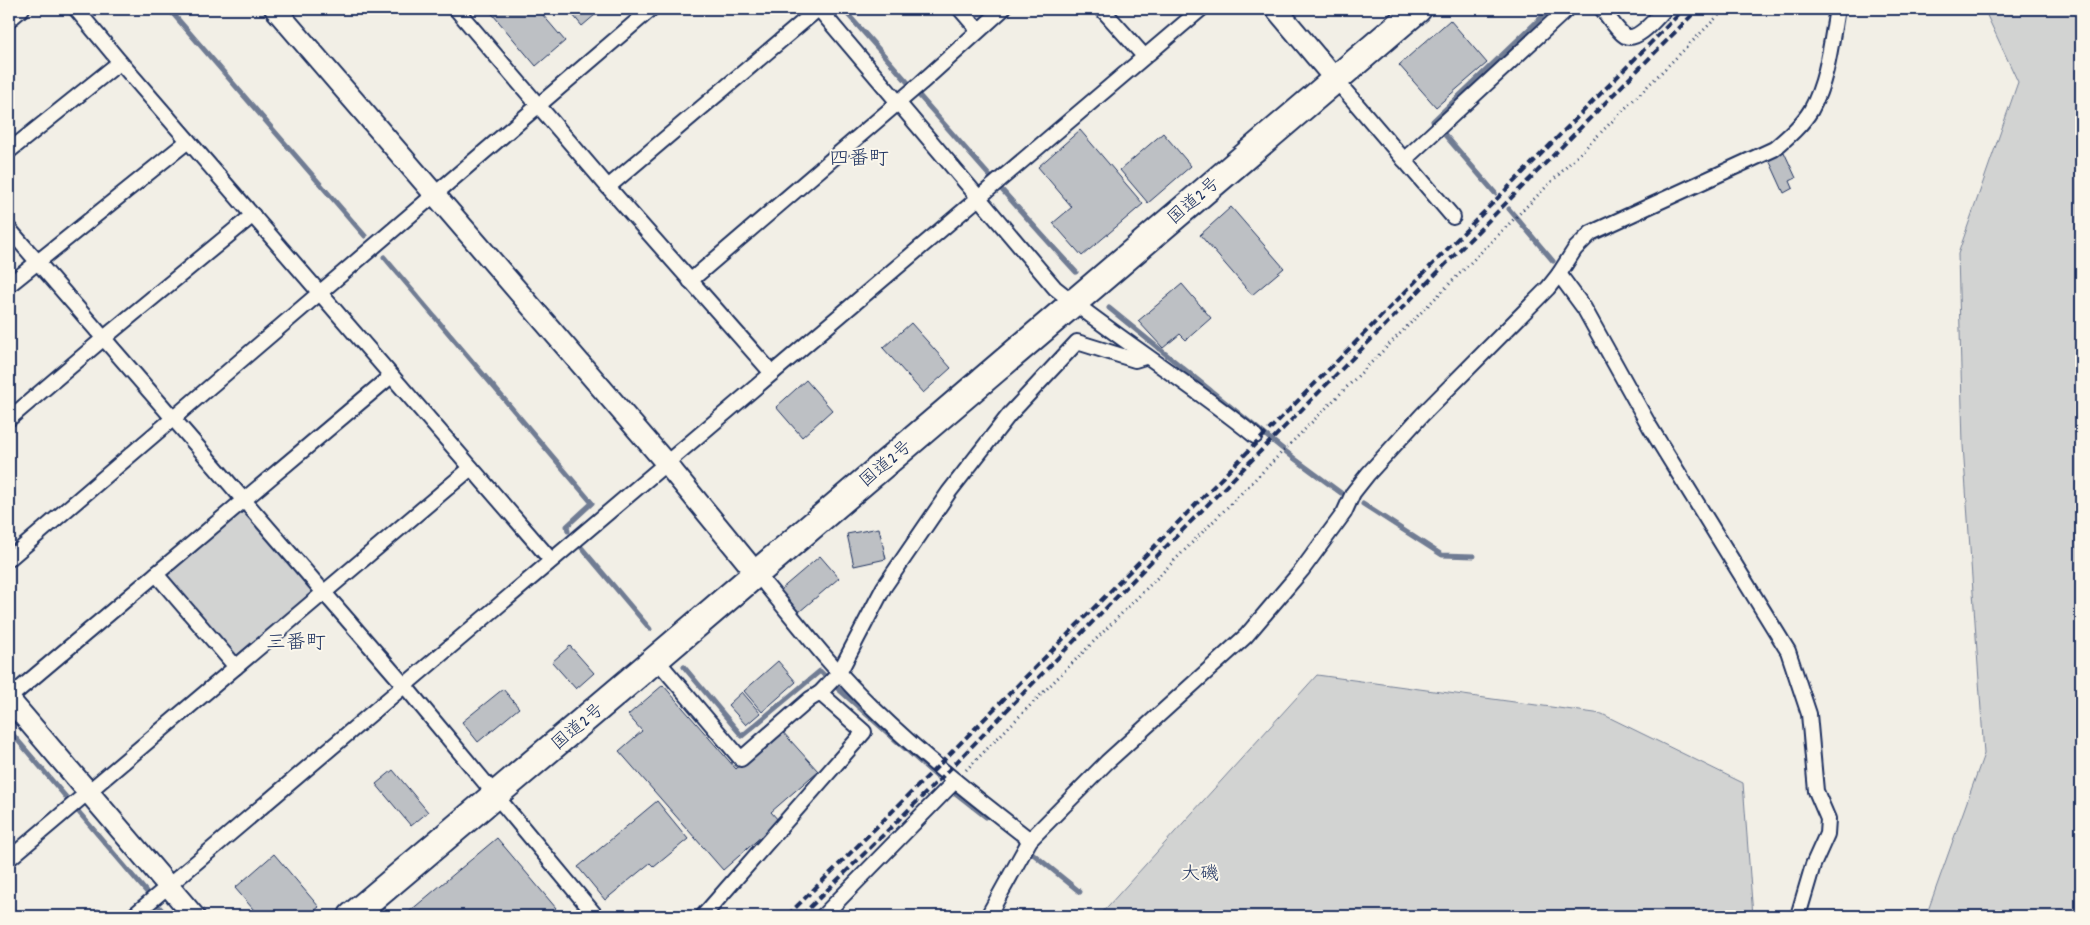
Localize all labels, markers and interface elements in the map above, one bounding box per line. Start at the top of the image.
district label: 四番町 [829,146,889,174]
street label: 国道2号 [1163,172,1226,232]
street label: 国道2号 [855,435,918,494]
district label: 三番町 [266,630,326,658]
street label: 国道2号 [547,698,610,757]
district label: 大磯 [1181,862,1219,889]

